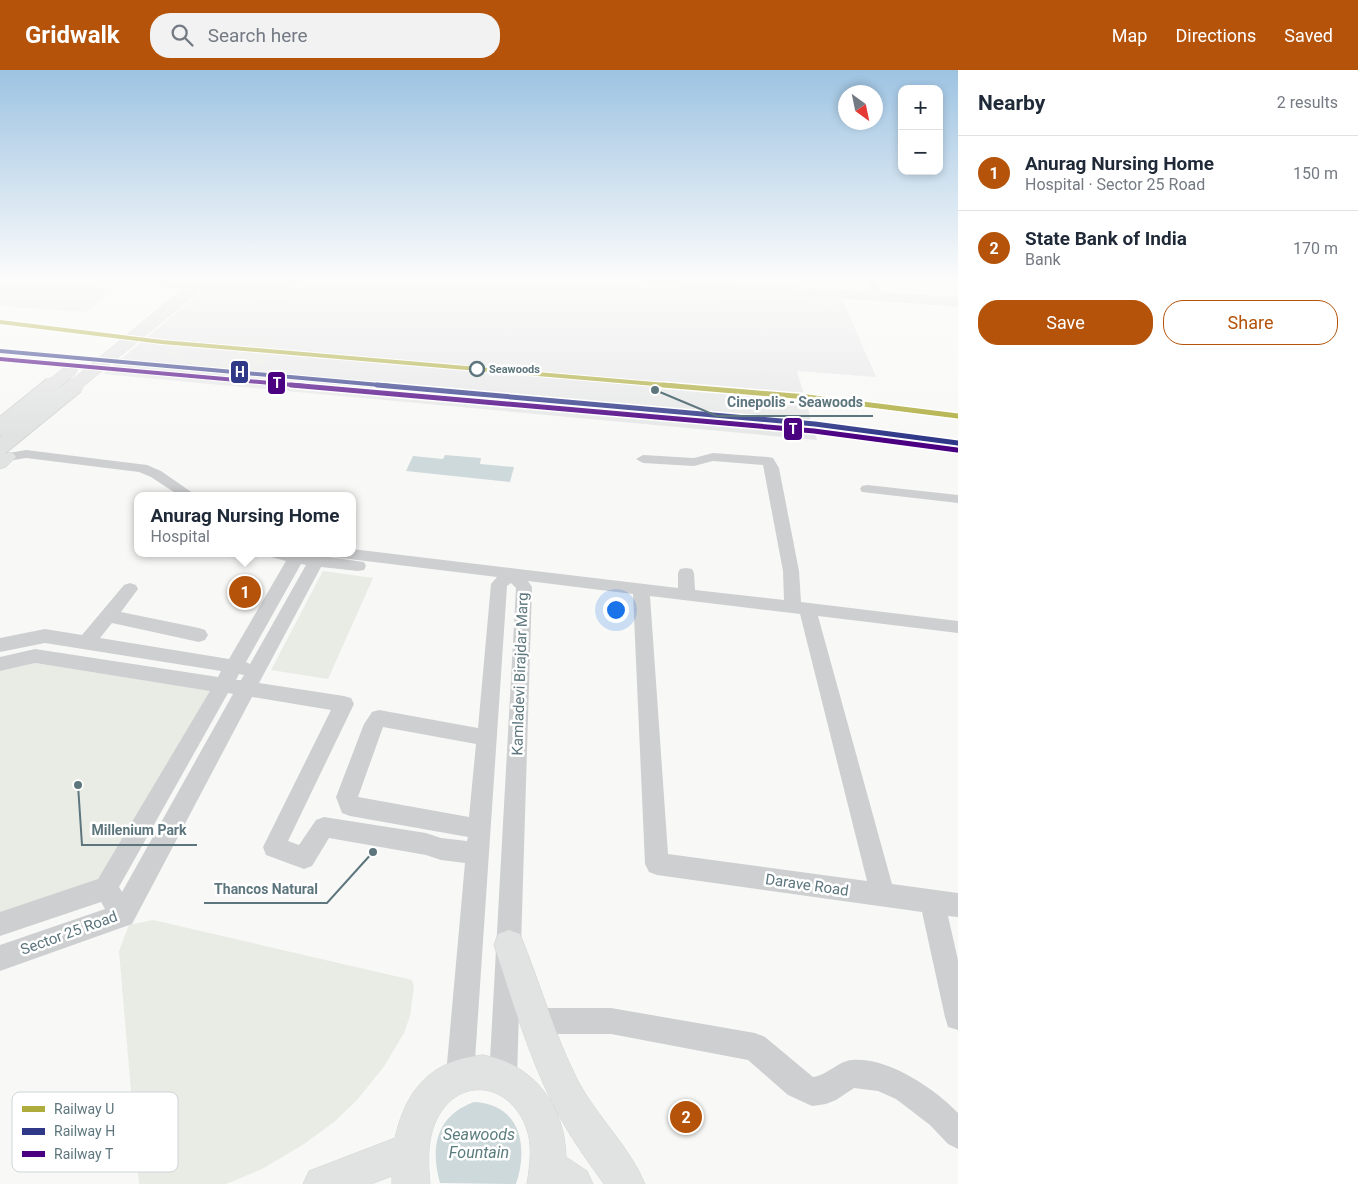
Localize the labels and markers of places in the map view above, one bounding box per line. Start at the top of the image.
marker: Seawoods [469,361,485,377]
place label: Seawoods [489,363,540,376]
callout: Cinepolis - Seawoods [717,387,873,416]
pin: 1 [229,573,261,611]
callout: Millenium Park [82,816,197,845]
callout: Thancos Natural [204,874,327,903]
pin: 2 [670,1098,702,1136]

